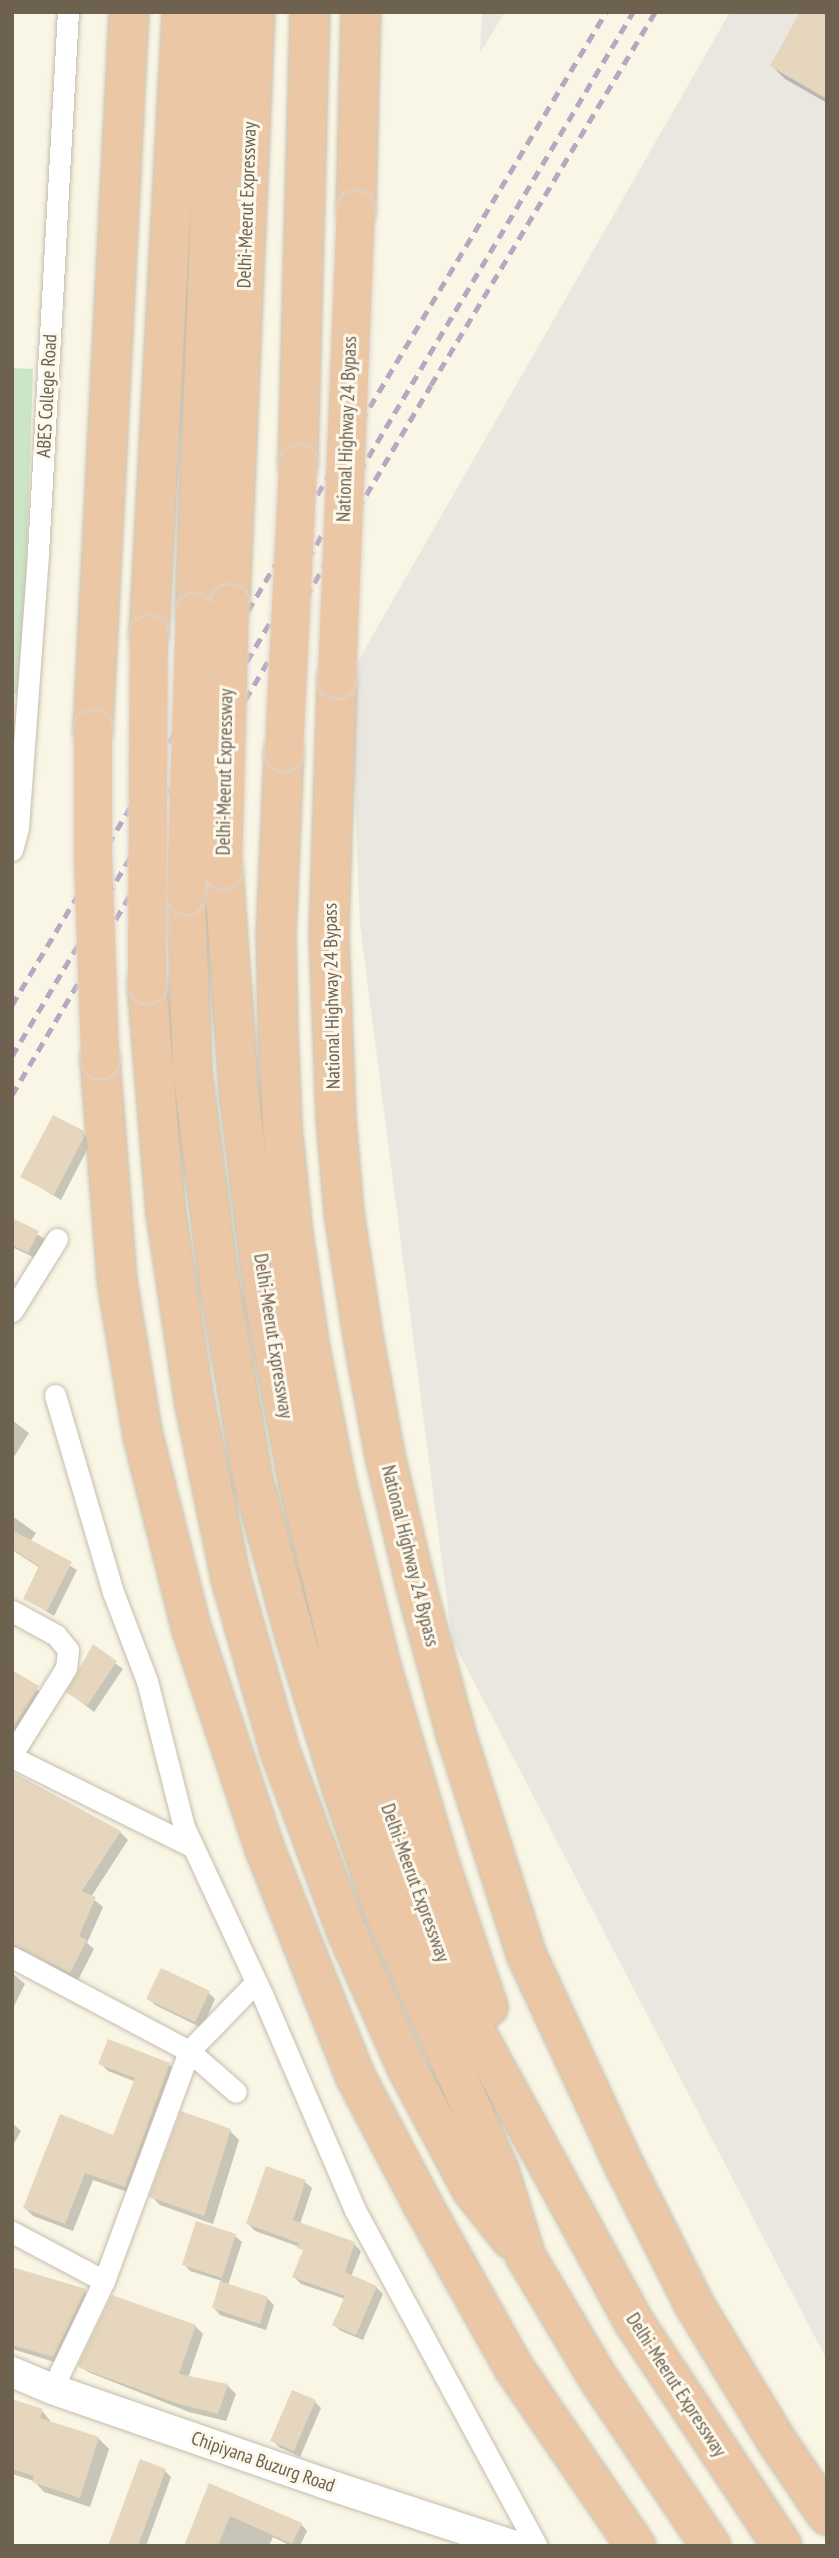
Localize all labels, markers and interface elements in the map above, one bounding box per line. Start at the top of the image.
street label: Delhi-Meerut Expressway [233,121,261,289]
street label: ABES College Road [32,334,62,458]
street label: National Highway 24 Bypass [332,335,362,523]
street label: Delhi-Meerut Expressway [212,688,238,856]
street label: National Highway 24 Bypass [319,903,345,1089]
street label: Delhi-Meerut Expressway [249,1252,297,1420]
street label: National Highway 24 Bypass [376,1463,444,1649]
street label: Delhi-Meerut Expressway [376,1801,454,1965]
street label: Delhi-Meerut Expressway [621,2309,731,2461]
street label: Chipiyana Buzurg Road [188,2427,338,2497]

